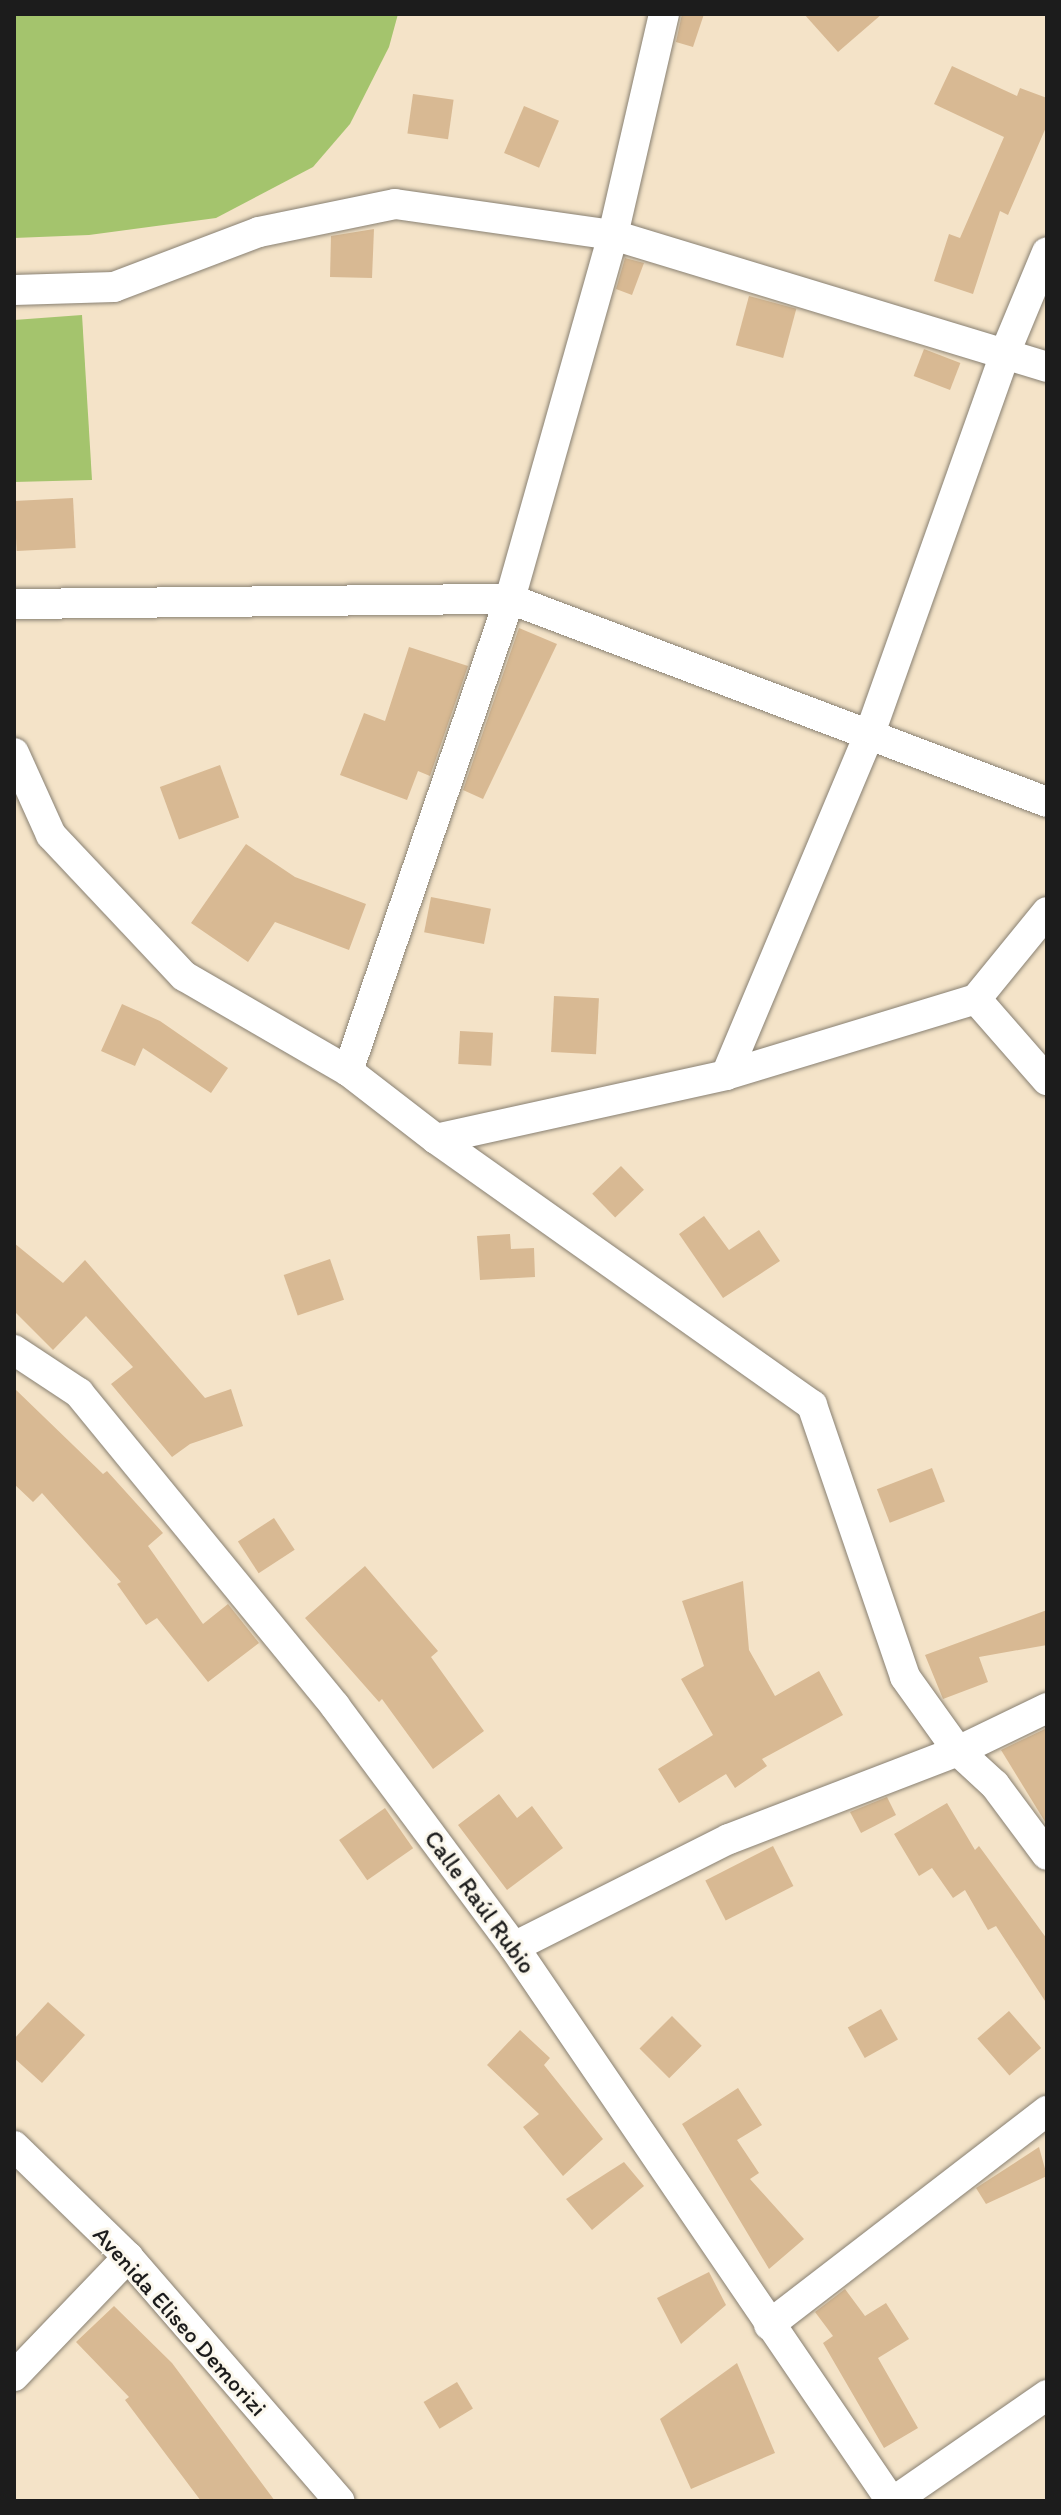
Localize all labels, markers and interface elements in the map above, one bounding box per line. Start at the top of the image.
street label: Calle Raúl Rubio [419,1825,541,1979]
street label: Avenida Eliseo Demorizi [87,2220,273,2422]

